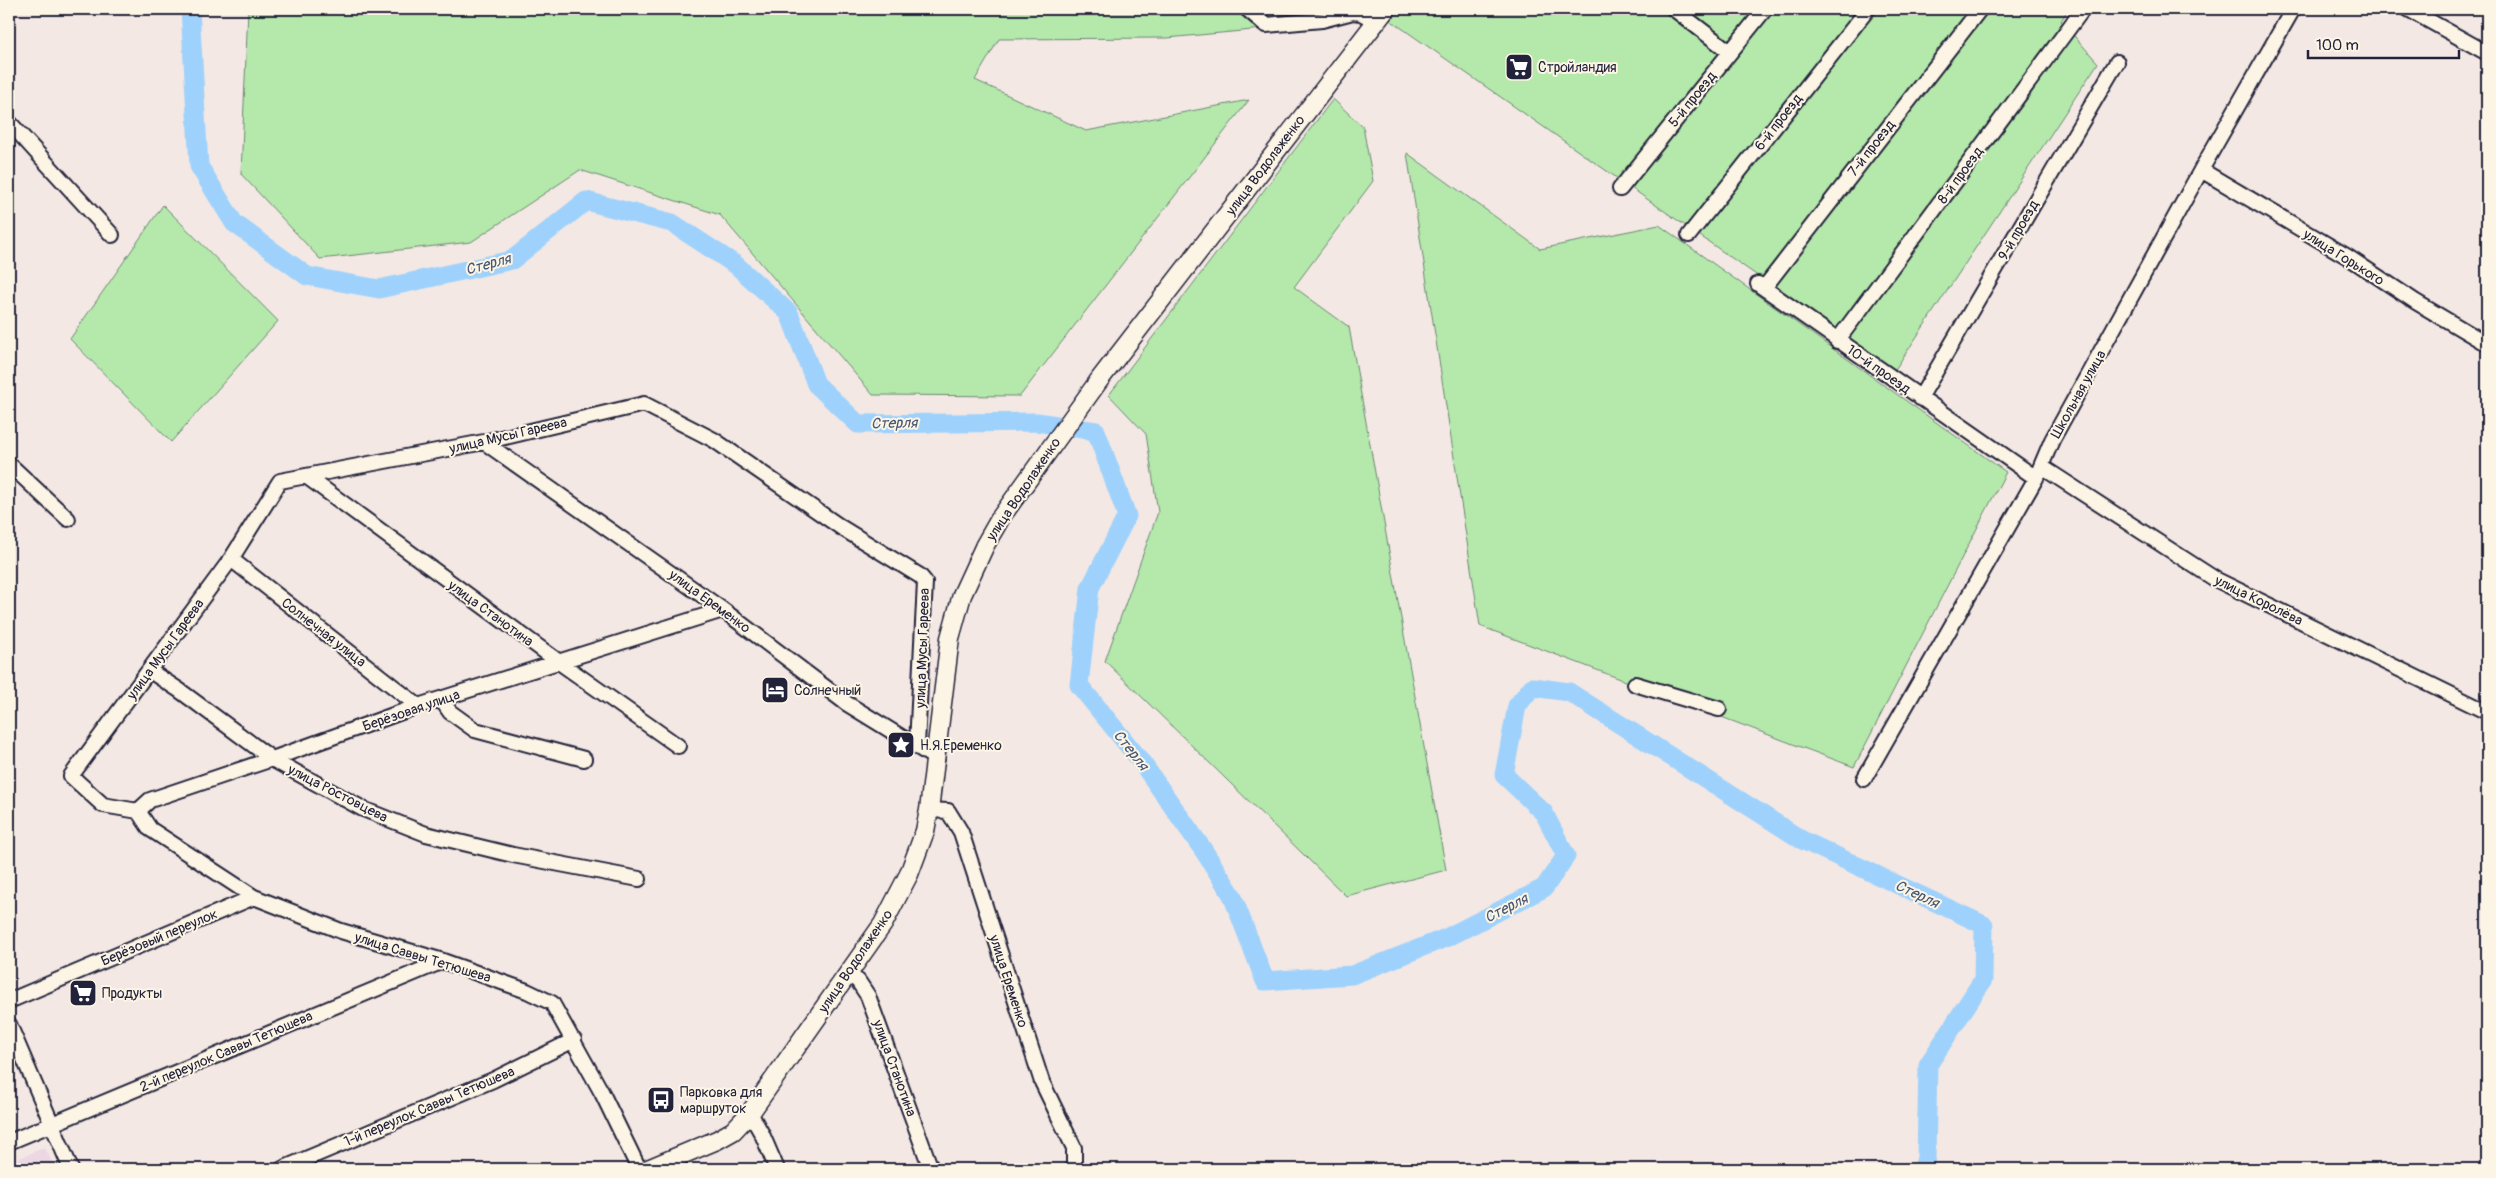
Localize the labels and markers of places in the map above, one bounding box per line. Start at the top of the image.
supermarket icon: Стройландия [1504,52,1534,82]
place label: Стройландия [1538,59,1617,76]
hotel icon: Солнечный [760,675,790,705]
place label: Солнечный [794,682,861,699]
place icon: Н.Я.Еременко [886,730,916,760]
place label: Н.Я.Еременко [920,737,1002,754]
supermarket icon: Продукты [68,978,98,1008]
place label: Продукты [102,985,162,1002]
place label: Парковка для маршруток [680,1084,762,1117]
bus stop icon: Парковка для маршруток [646,1085,676,1115]

